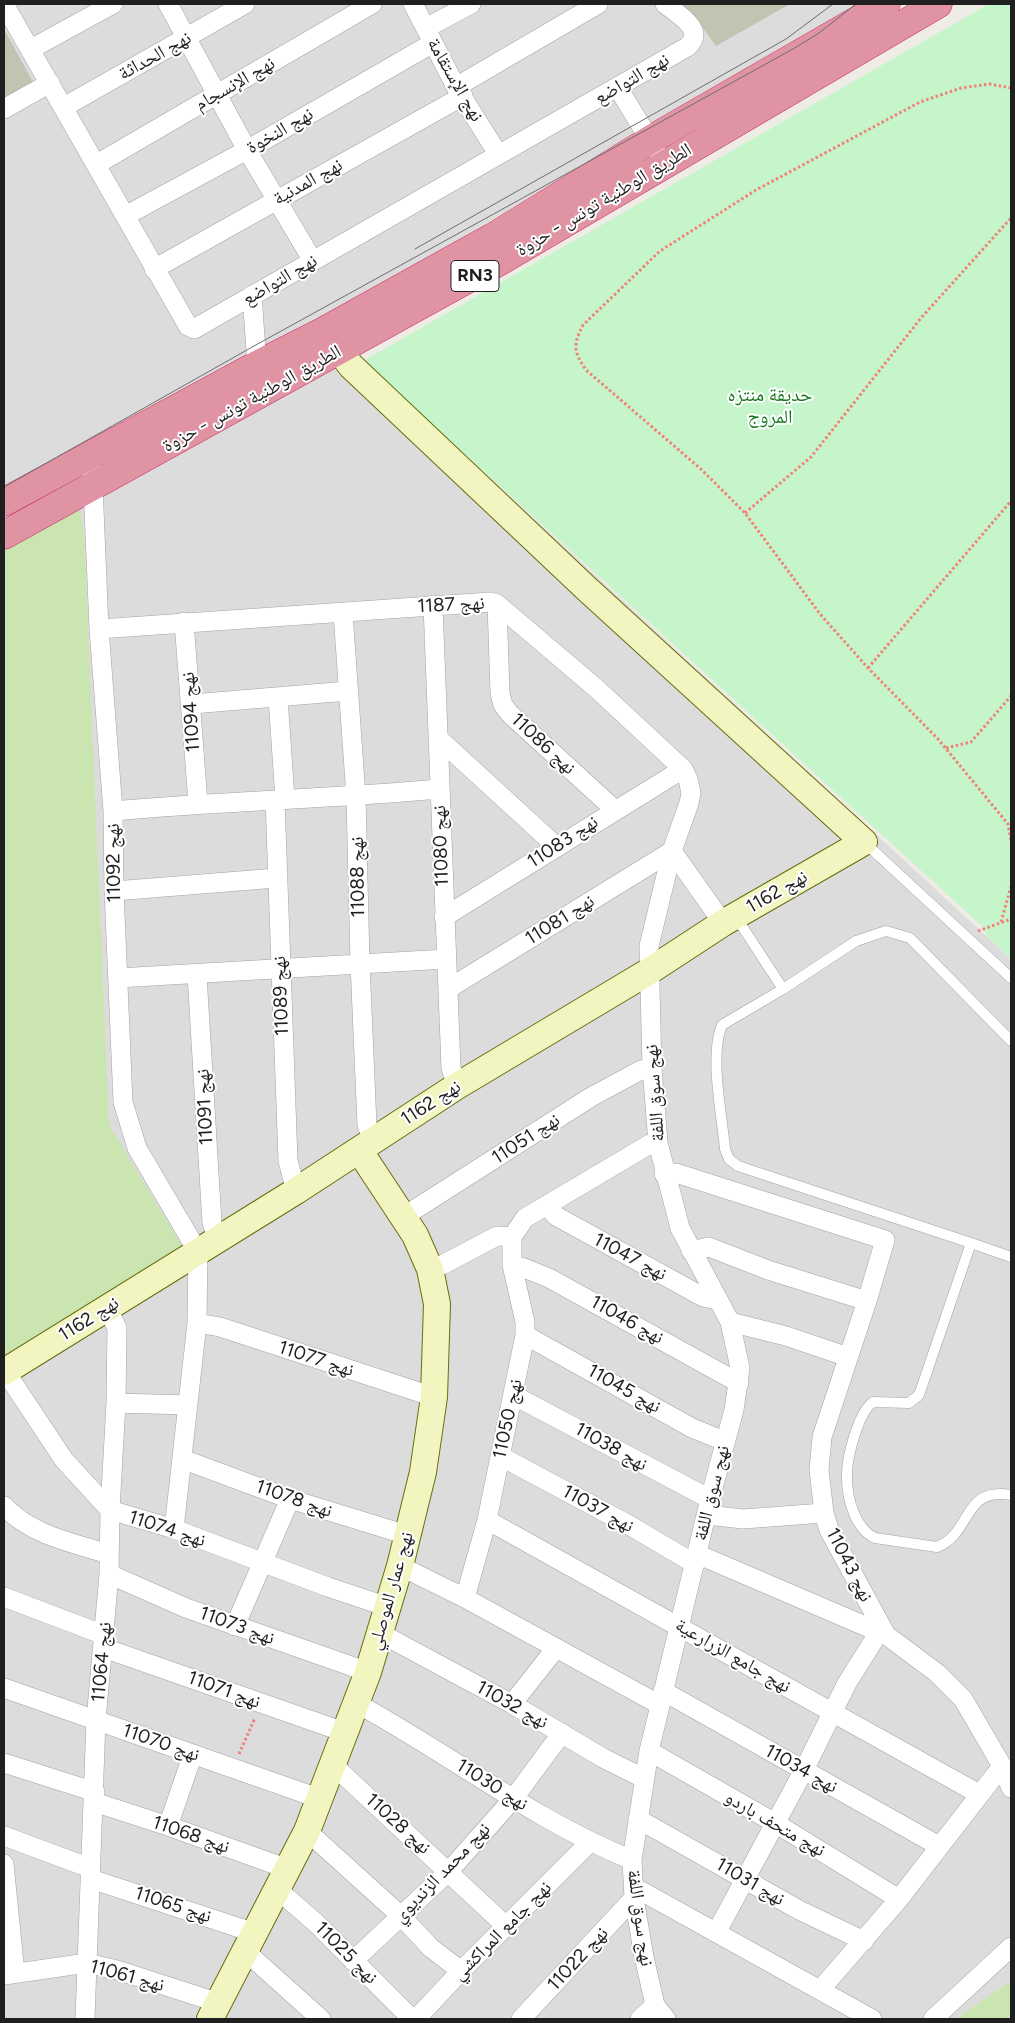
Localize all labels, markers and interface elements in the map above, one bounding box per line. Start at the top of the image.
street label: نهج الحداثة [115,27,195,85]
street label: نهج الإستقامة [422,34,488,126]
street label: نهج التواضع [591,48,673,110]
street label: نهج الإنسجام [191,52,279,116]
street label: نهج النخوة [243,103,317,159]
street label: الطريق الوطنية تونس - حزوة [512,138,696,262]
street label: نهج المدنية [269,154,347,210]
street label: نهج التواضع [239,249,321,311]
road number: RN3 [451,260,499,292]
street label: الطريق الوطنية تونس - حزوة [159,340,345,458]
park label: حديقة منتزه المروج [728,384,812,428]
street label: نهج 1187 [417,592,485,618]
street label: نهج 11094 [177,671,205,753]
street label: نهج 11086 [506,708,580,780]
street label: نهج 11080 [428,805,454,887]
street label: نهج 11083 [523,811,603,873]
street label: نهج 11092 [102,823,126,903]
street label: نهج 11088 [346,836,370,918]
street label: نهج 1162 [742,865,812,919]
street label: نهج 11081 [521,890,599,950]
street label: نهج 11089 [268,956,294,1036]
street label: نهج سوق اللفة [640,1044,670,1142]
street label: نهج 11091 [192,1068,218,1146]
street label: نهج 1162 [397,1075,465,1131]
street label: نهج 11051 [488,1109,564,1169]
street label: نهج 11047 [589,1228,671,1286]
street label: نهج 11046 [586,1291,668,1349]
street label: نهج 1162 [55,1292,123,1346]
street label: نهج 11077 [275,1336,357,1382]
street label: نهج 11045 [583,1360,665,1418]
street label: نهج 11050 [488,1377,528,1461]
street label: نهج 11038 [571,1418,651,1476]
street label: نهج سوق اللفة [689,1443,735,1543]
street label: نهج 11078 [253,1475,335,1523]
street label: نهج 11037 [558,1480,638,1538]
street label: نهج 11074 [126,1506,208,1552]
street label: نهج 11043 [821,1524,877,1606]
street label: نهج عمار الموصلي [363,1529,419,1653]
street label: نهج 11073 [196,1602,278,1650]
street label: نهج جامع الزرارعية [671,1614,795,1698]
street label: نهج 11064 [87,1621,117,1703]
street label: نهج 11071 [185,1666,263,1714]
street label: نهج 11032 [472,1676,552,1734]
street label: نهج 11070 [119,1719,203,1767]
street label: نهج 11034 [761,1740,841,1798]
street label: نهج 11030 [452,1754,532,1816]
street label: نهج متحف باردو [721,1786,829,1862]
street label: نهج 11028 [361,1789,435,1859]
street label: نهج 11068 [149,1811,233,1859]
street label: نهج محمد الزنديوي [389,1818,495,1928]
street label: نهج 11031 [711,1853,789,1911]
street label: نهج سوق اللفة [622,1868,658,1968]
street label: نهج جامع المراكشي [448,1877,556,1985]
street label: نهج 11065 [132,1882,214,1928]
street label: نهج 11025 [310,1917,382,1989]
street label: نهج 11022 [543,1922,613,1996]
street label: نهج 11061 [87,1955,167,1997]

